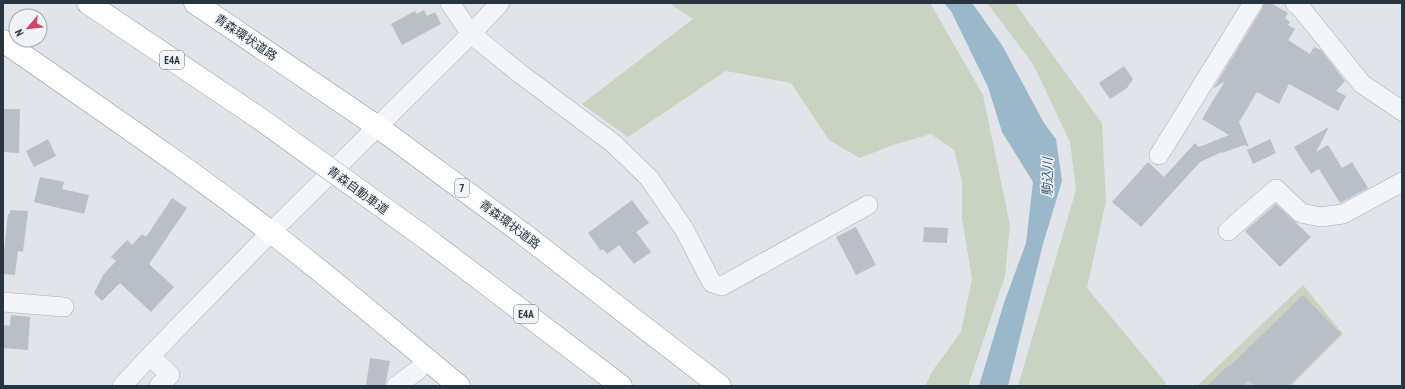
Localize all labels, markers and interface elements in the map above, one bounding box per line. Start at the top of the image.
north arrow [8,8,48,48]
street label: 青森環状道路 [212,11,280,63]
text: N [12,27,27,39]
road number: E4A [160,51,184,69]
water label: 駒込川 [1039,156,1056,197]
street label: 青森自動車道 [324,163,392,217]
road number: 7 [455,179,469,197]
street label: 青森環状道路 [477,196,543,252]
road number: E4A [514,305,538,323]

